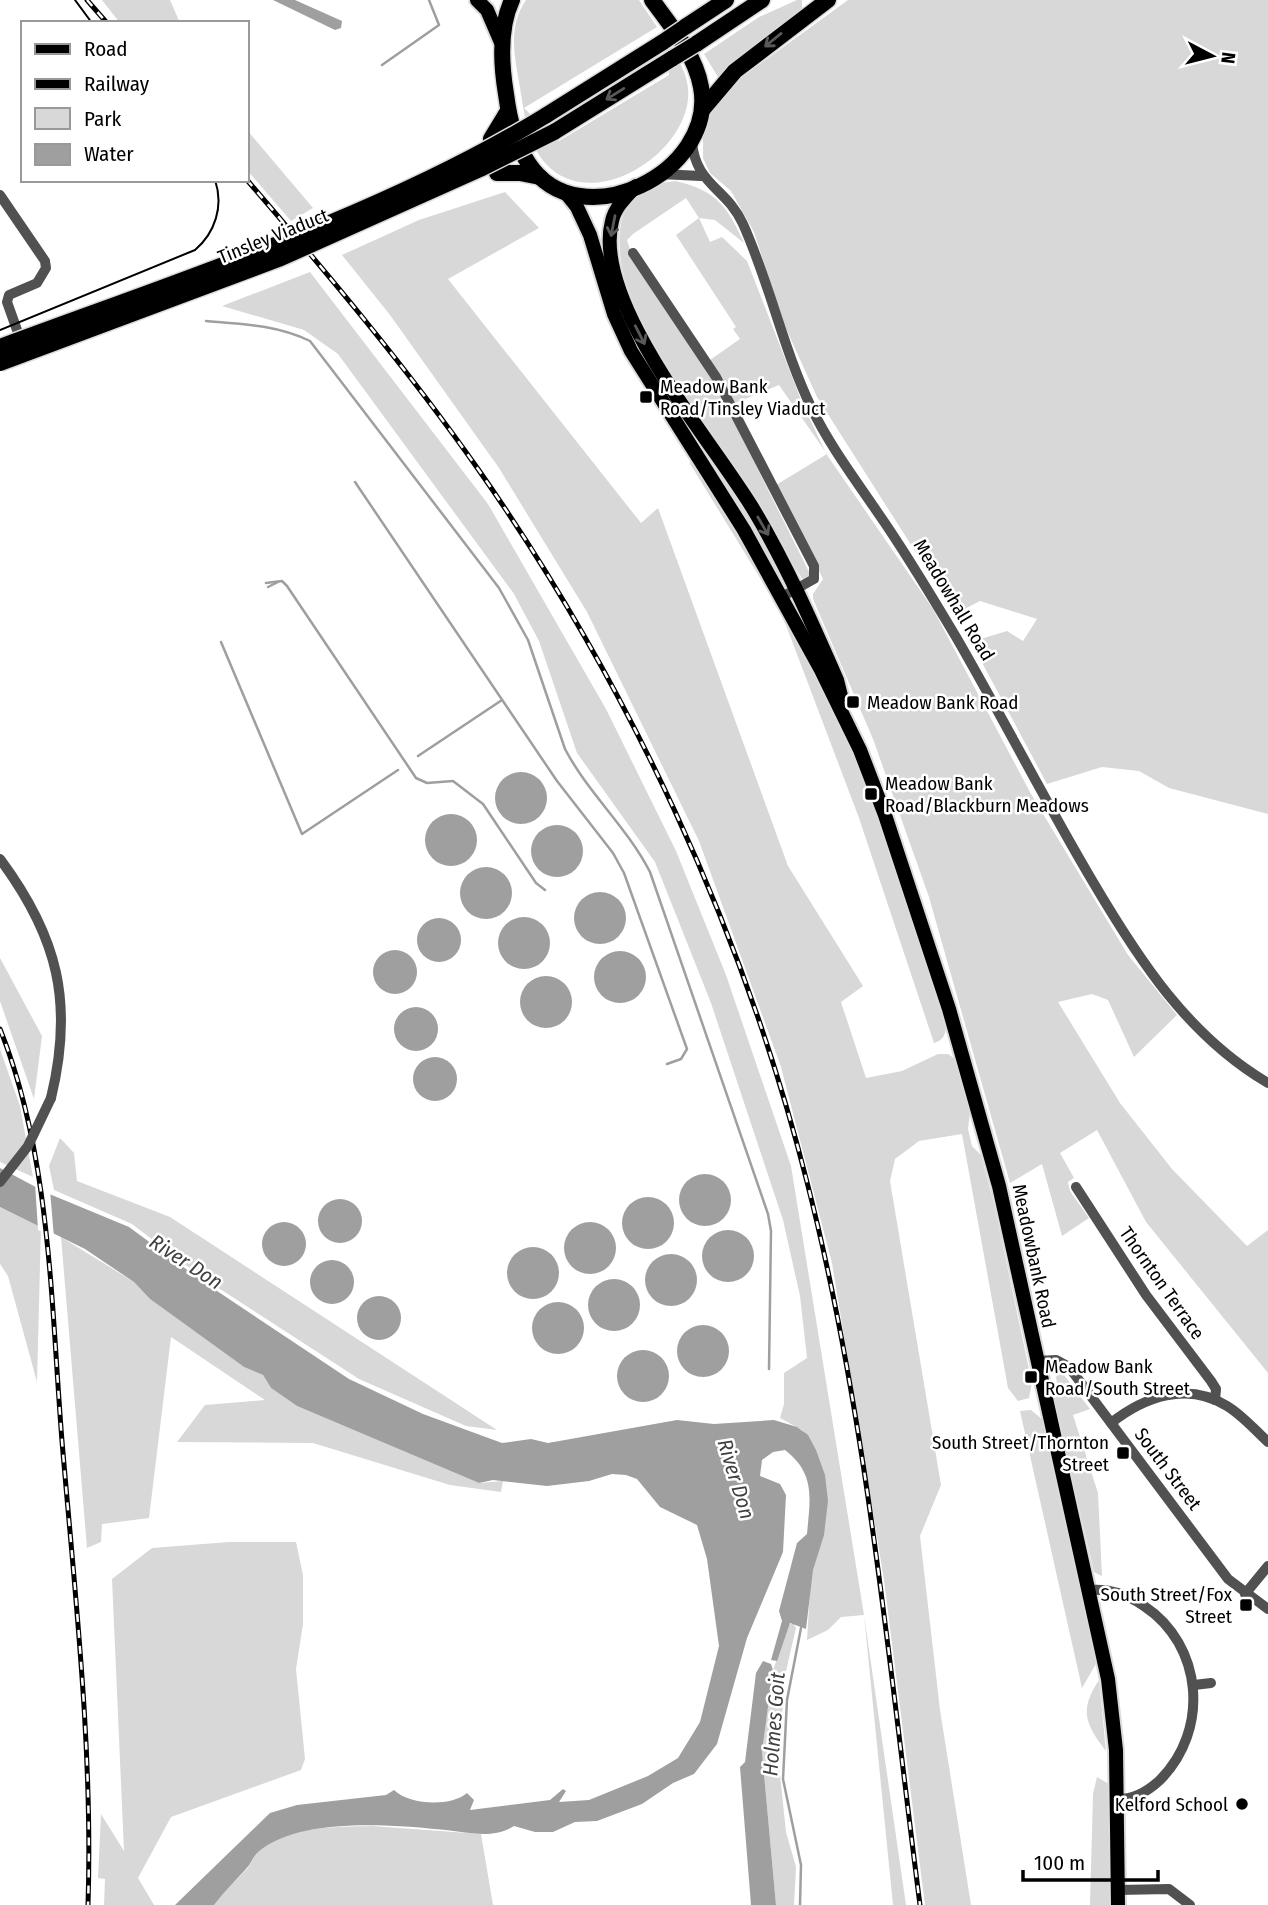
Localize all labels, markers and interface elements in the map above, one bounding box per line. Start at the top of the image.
legend [21,21,248,182]
north arrow [1177,21,1247,91]
one-way arrow [764,32,782,48]
text: Road [84,36,128,62]
text: N [1216,51,1240,65]
text: Railway [84,71,150,97]
one-way arrow [606,87,626,101]
text: Park [84,106,122,132]
text: Water [84,141,134,167]
street label: Tinsley Viaduct [214,203,332,269]
one-way arrow [605,214,618,236]
one-way arrow [633,324,647,345]
place label: Meadow Bank Road/Tinsley Viaduct [660,375,826,420]
marker: Meadow Bank Road/Tinsley Viaduct [638,389,654,405]
one-way arrow [757,515,770,536]
street label: Meadowhall Road [909,535,999,665]
place label: Meadow Bank Road [867,691,1019,714]
marker: Meadow Bank Road [845,694,861,710]
place label: Meadow Bank Road/Blackburn Meadows [885,772,1089,817]
marker: Meadow Bank Road/Blackburn Meadows [863,786,879,802]
street label: Meadowbank Road [1008,1182,1060,1330]
street label: Thornton Terrace [1115,1222,1209,1344]
water label: River Don [144,1229,228,1295]
place label: Meadow Bank Road/South Street [1045,1355,1191,1400]
marker: Meadow Bank Road/South Street [1023,1369,1039,1385]
street label: South Street [1130,1423,1207,1515]
place label: South Street/Thornton Street [932,1431,1110,1476]
water label: River Don [712,1436,760,1522]
marker: South Street/Thornton Street [1115,1445,1131,1461]
place label: South Street/Fox Street [1101,1583,1233,1628]
marker: South Street/Fox Street [1238,1597,1254,1613]
water label: Holmes Goit [757,1671,791,1777]
place label: Kelford School [1115,1793,1228,1816]
marker: Kelford School [1234,1796,1250,1812]
scale bar [1023,1839,1158,1883]
text: 100 m [1034,1850,1085,1876]

